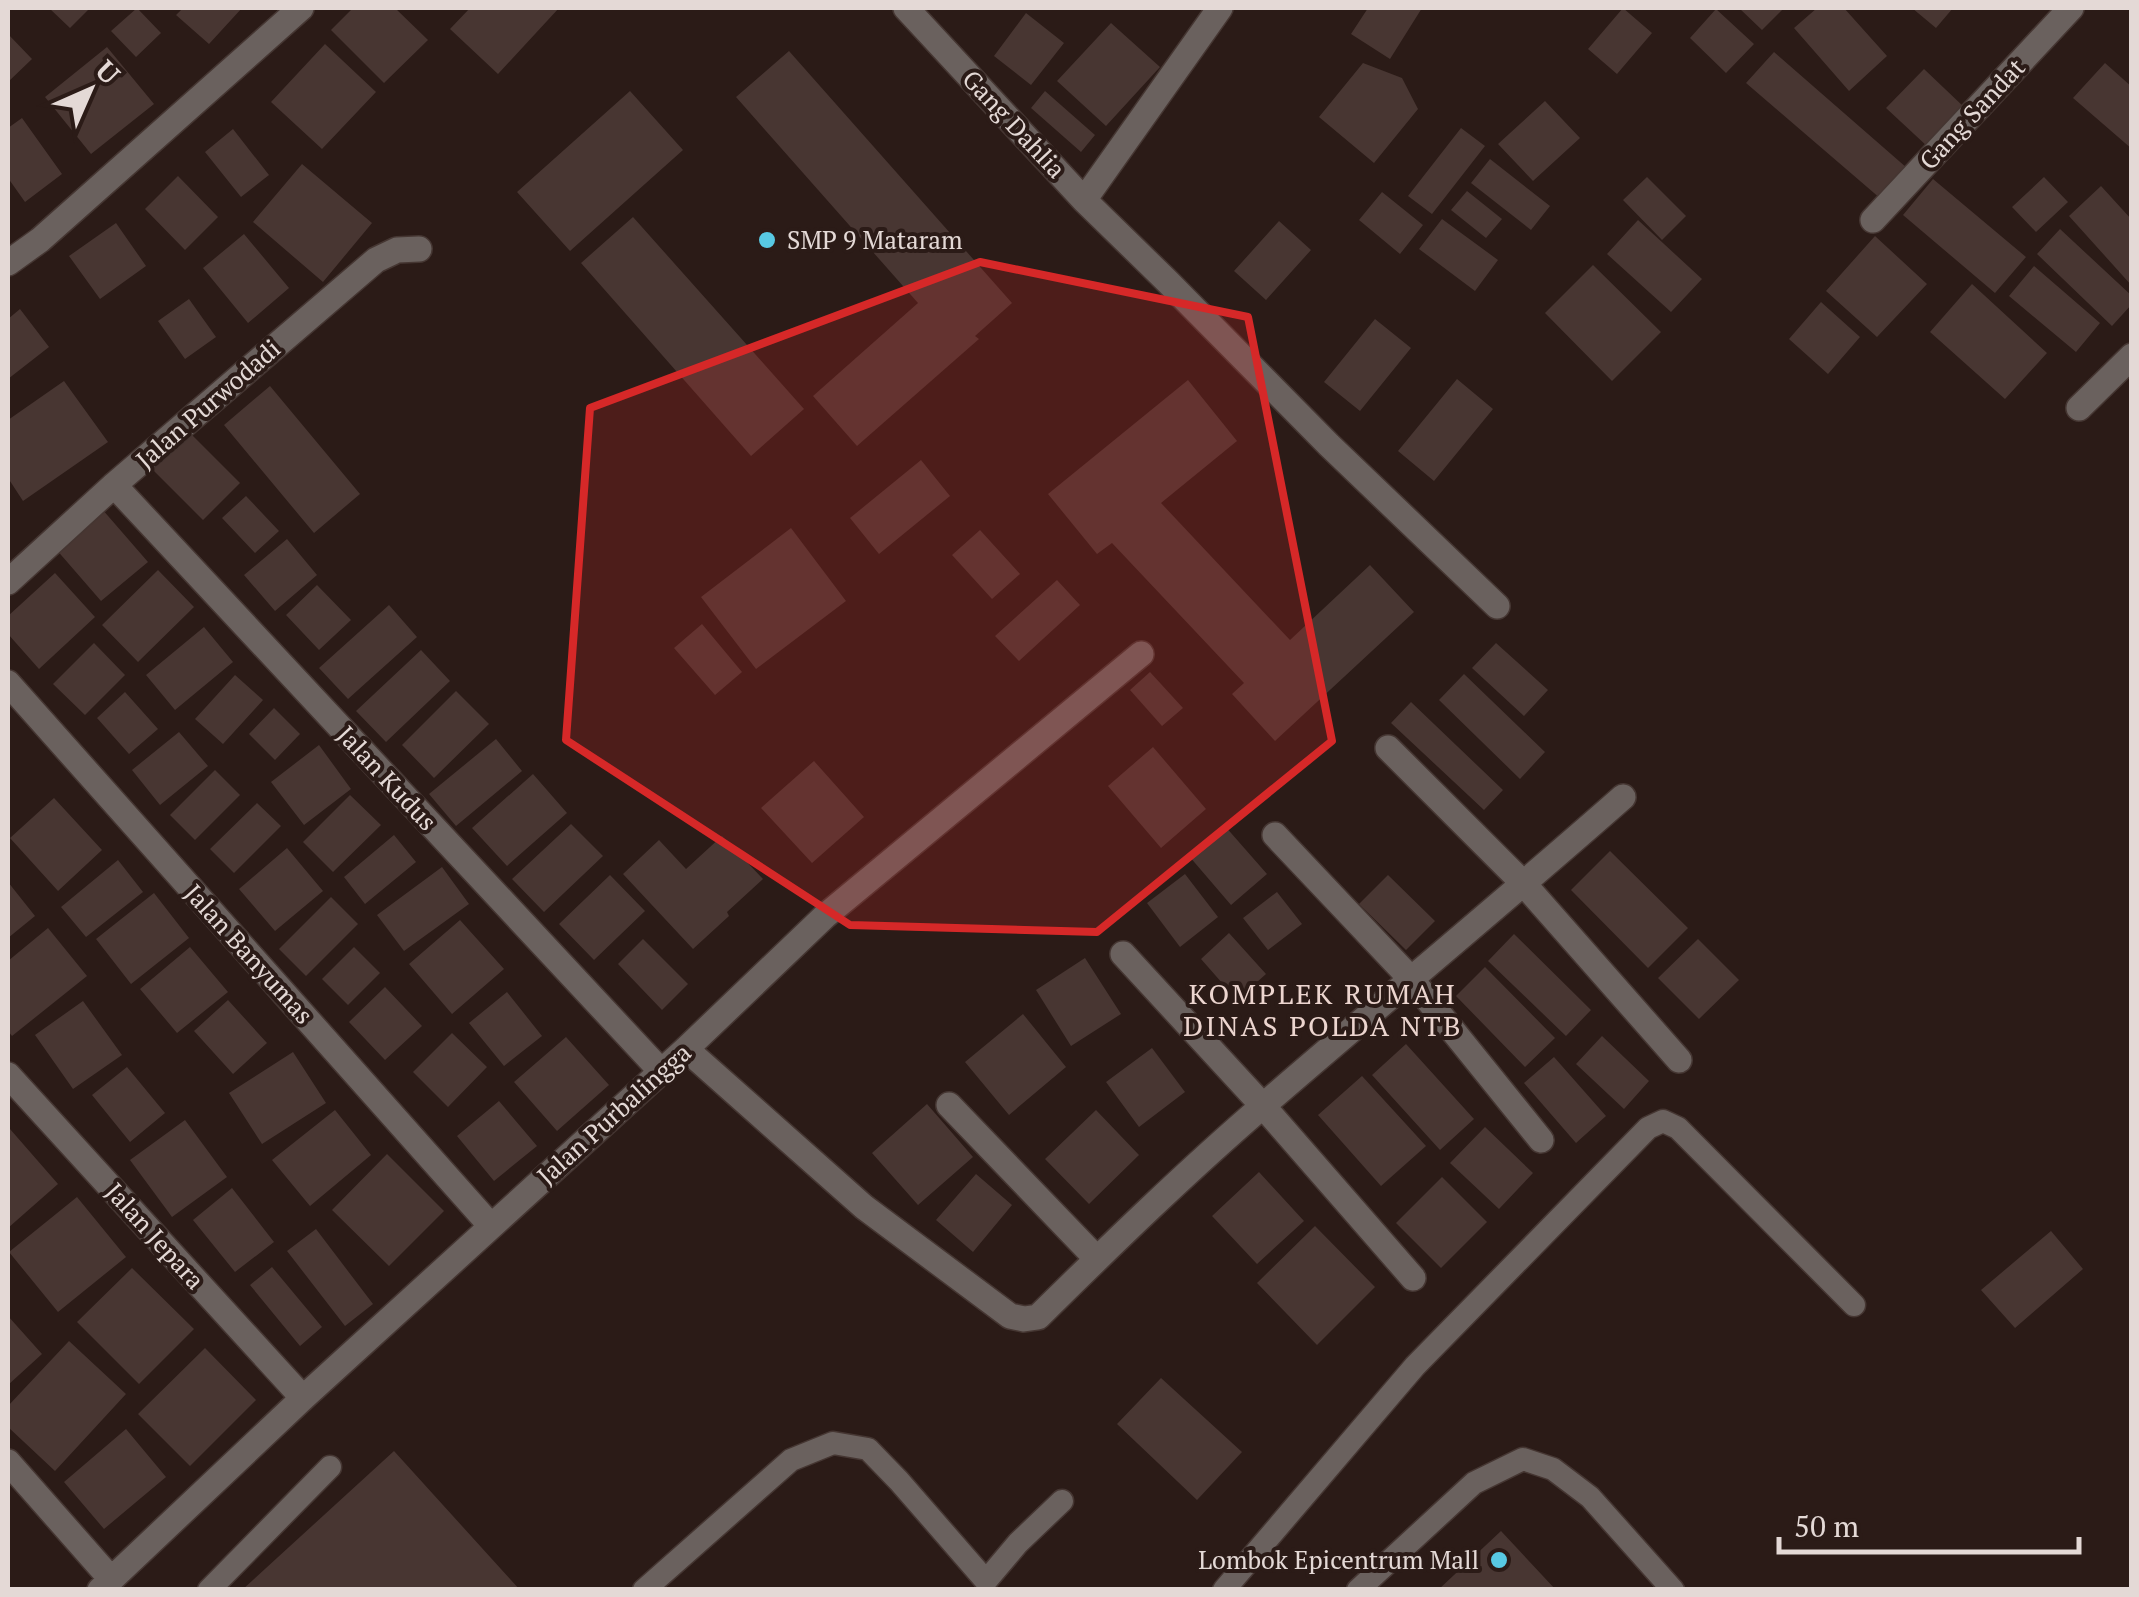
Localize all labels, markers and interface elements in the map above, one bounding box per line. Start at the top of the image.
north arrow [40,40,140,140]
street label: Gang Sandat [1912,51,2032,176]
text: U [88,52,128,92]
street label: Gang Dahlia [956,62,1073,185]
place label: SMP 9 Mataram [787,223,963,256]
marker: SMP 9 Mataram [756,229,778,251]
street label: Jalan Purwodadi [129,332,287,475]
street label: Jalan Kudus [330,718,444,837]
street label: Jalan Banyumas [178,877,321,1031]
district label: KOMPLEK RUMAH DINAS POLDA NTB [1183,975,1463,1044]
street label: Jalan Purbalingga [530,1036,698,1192]
street label: Jalan Jepara [99,1175,212,1296]
scale bar [1779,1492,2079,1554]
text: 50 m [1794,1506,1859,1546]
place label: Lombok Epicentrum Mall [1198,1543,1479,1576]
marker: Lombok Epicentrum Mall [1488,1549,1510,1571]

